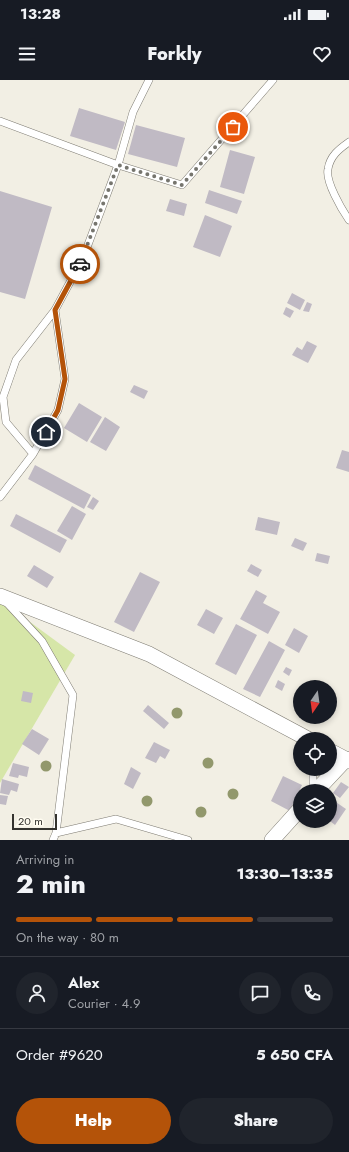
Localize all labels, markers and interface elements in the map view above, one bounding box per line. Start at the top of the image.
text: 13:28 [20,3,61,25]
text: Forkly [147,41,202,67]
icon: menu [16,43,38,65]
icon: heart [311,43,333,65]
pin [216,110,250,144]
icon: bag [222,116,244,138]
courier [60,244,100,284]
icon: car [69,253,91,275]
pin [29,415,63,449]
icon: home [35,421,57,443]
north arrow [293,680,337,724]
map controls [293,680,337,828]
button: locate [293,732,337,776]
button: layers [293,784,337,828]
scale bar [12,812,57,831]
text: 20 m [18,813,43,829]
text: Arriving in [16,850,74,869]
text: 13:30–13:35 [237,863,333,885]
text: 2 min [16,865,86,903]
text: On the way · 80 m [16,928,119,947]
button: person [16,972,58,1014]
text: Alex [68,972,99,994]
button: chat [239,972,281,1014]
button: phone [291,972,333,1014]
text: Courier · 4.9 [68,994,141,1013]
text: Order #9620 [16,1044,103,1066]
text: 5 650 CFA [256,1044,333,1066]
button: Help [16,1098,171,1144]
button: Share [179,1098,333,1144]

